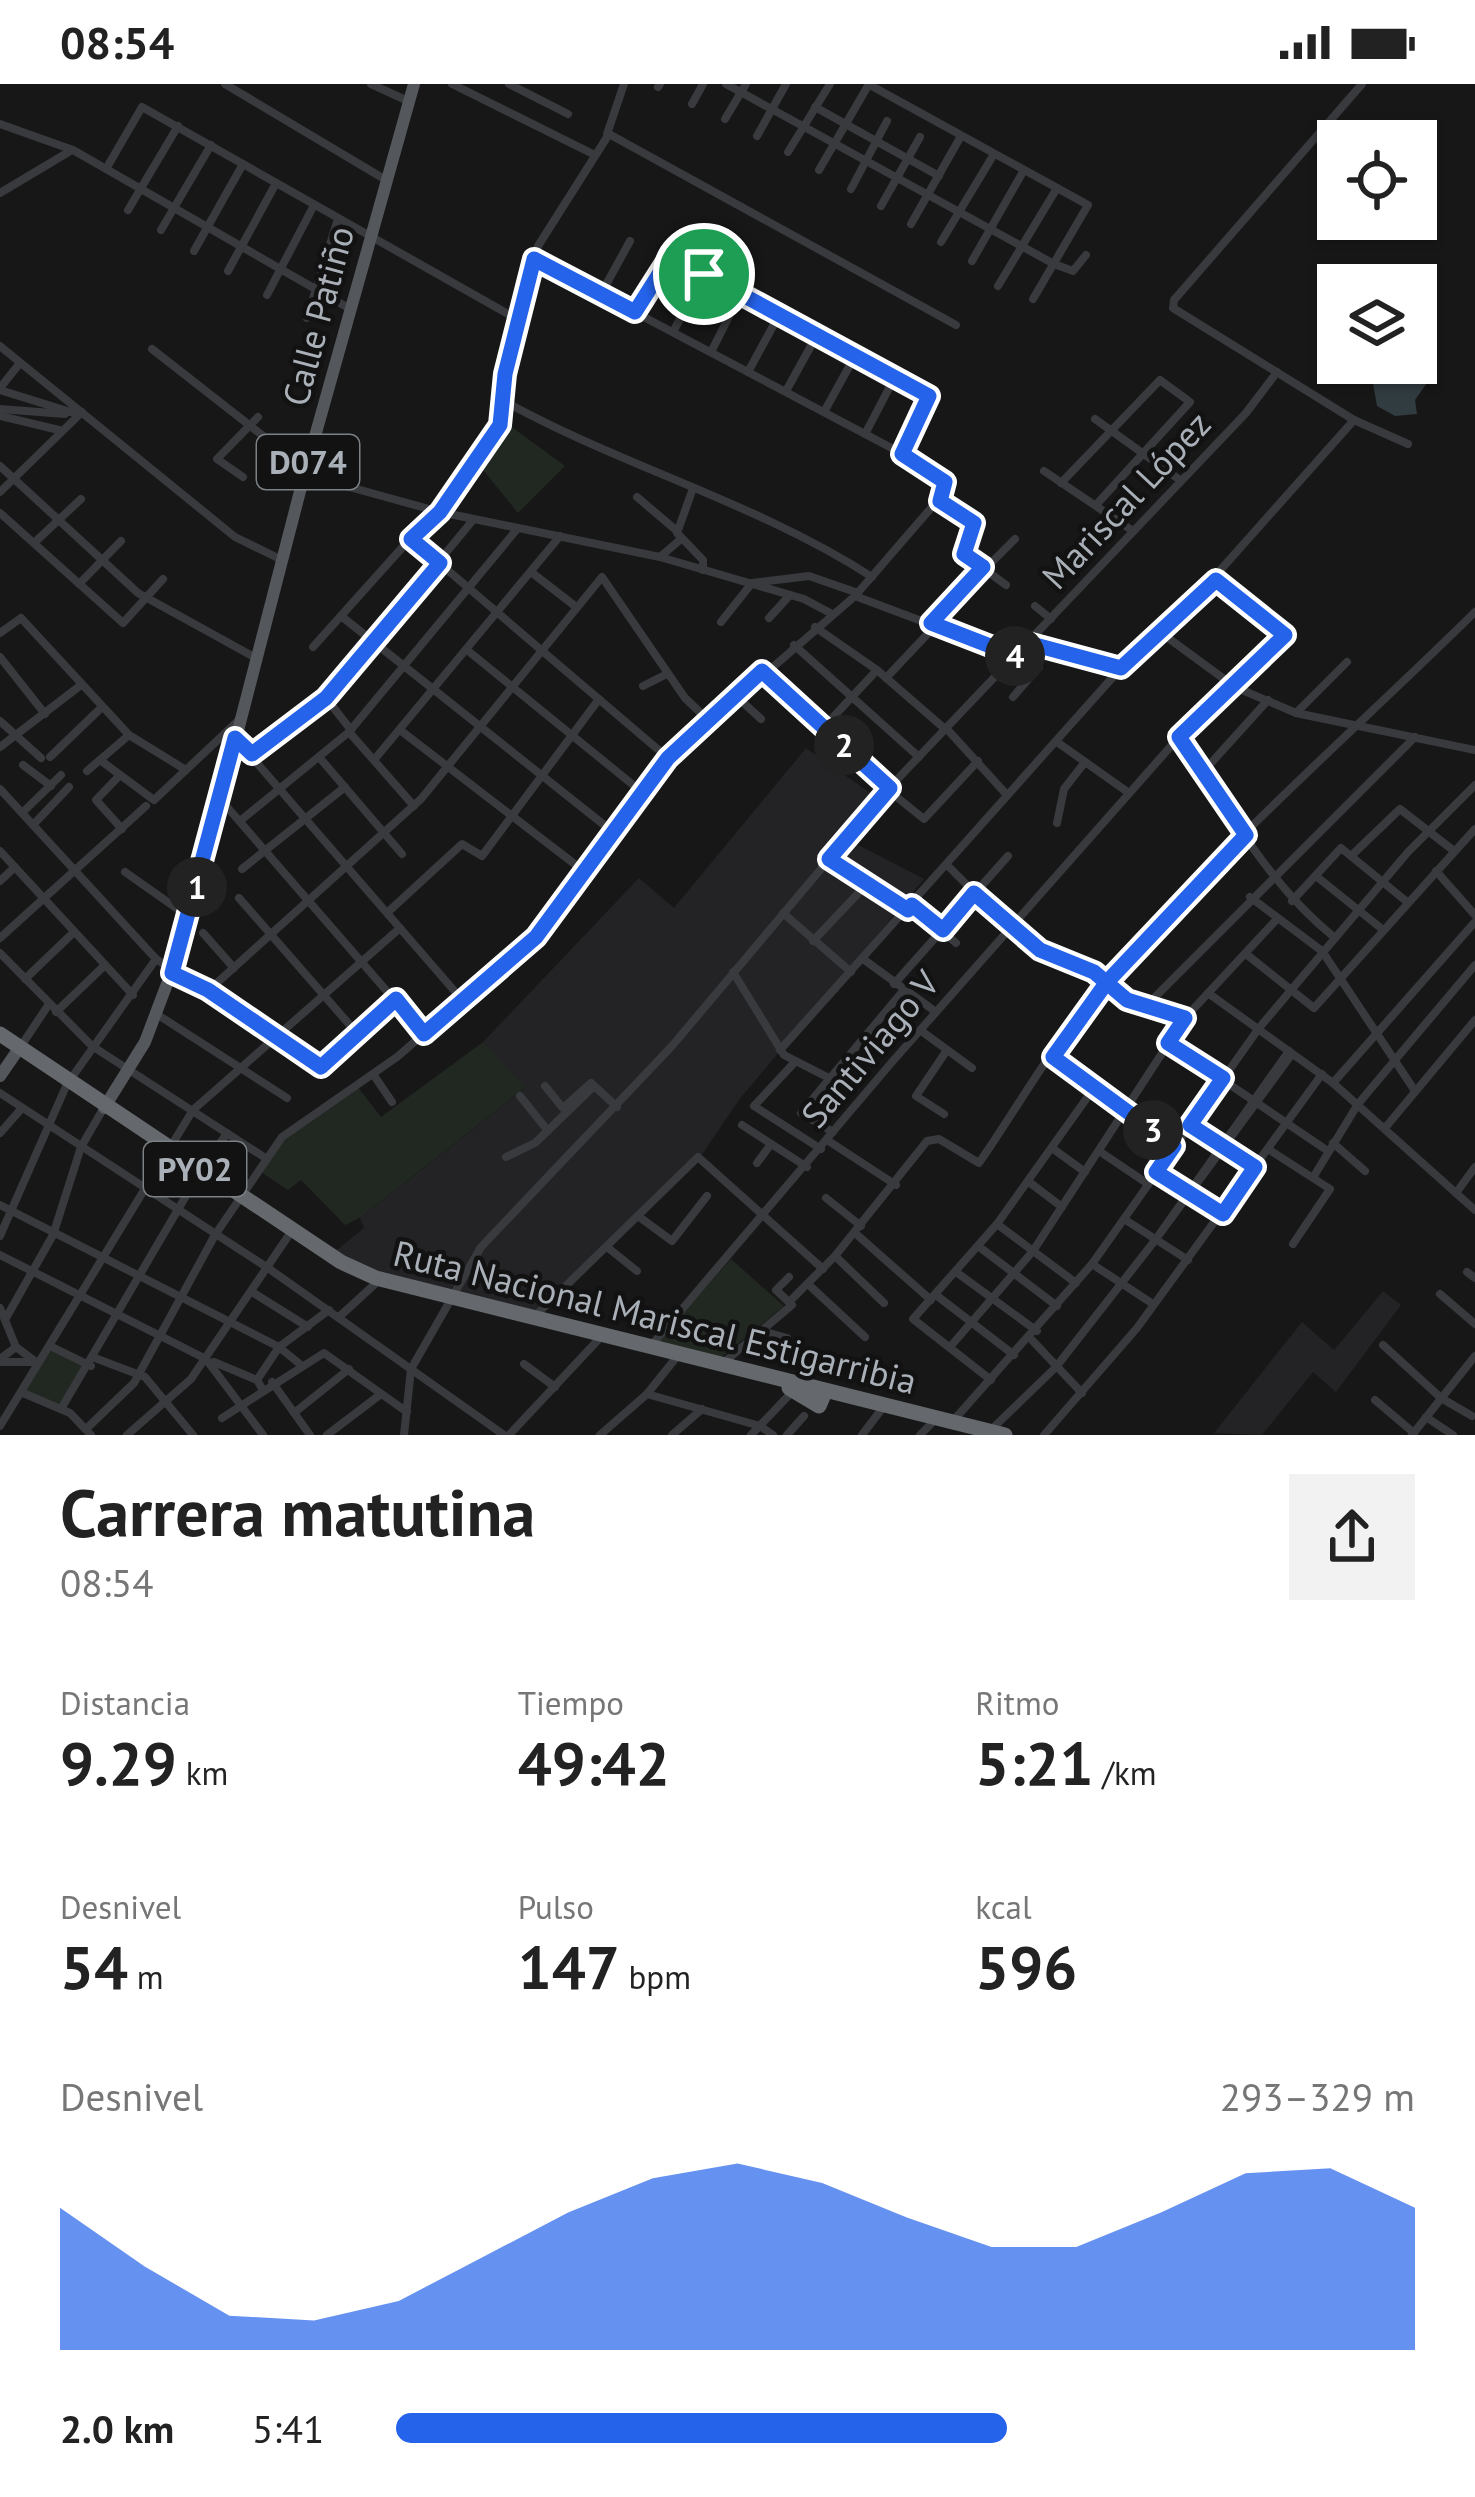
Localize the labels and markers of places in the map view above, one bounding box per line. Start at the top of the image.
pin [653,223,755,325]
pin: 4 [985,626,1045,686]
pin: 2 [814,715,874,775]
pin: 1 [167,857,227,917]
pin: 3 [1123,1100,1183,1160]

